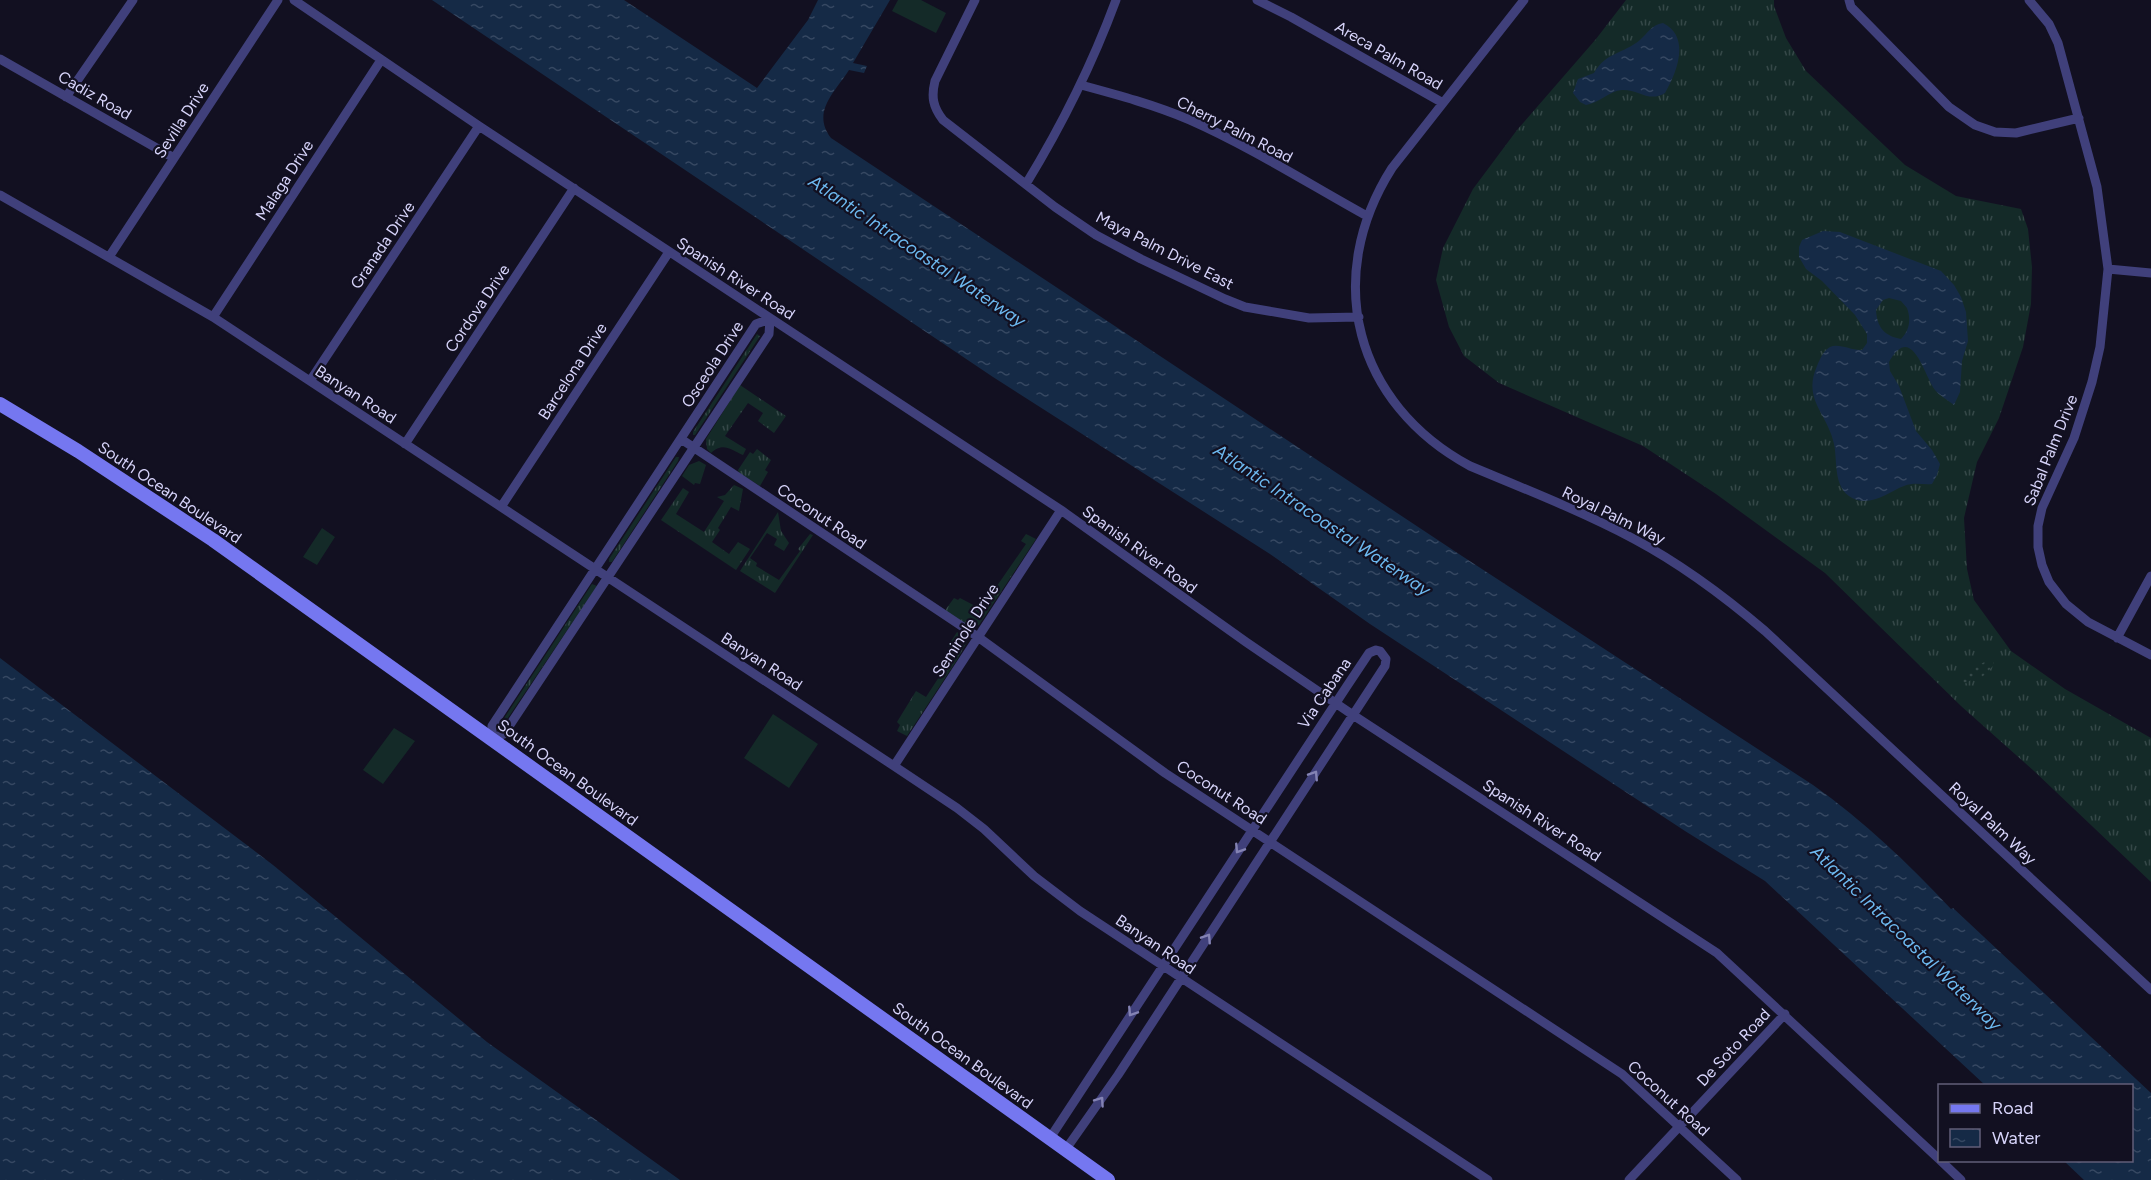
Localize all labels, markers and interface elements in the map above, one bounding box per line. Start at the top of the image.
street label: Areca Palm Road [1332,17,1446,94]
street label: Cadiz Road [55,67,135,124]
street label: Sevilla Drive [150,79,213,162]
street label: Cherry Palm Road [1174,92,1296,167]
street label: Malaga Drive [251,136,318,224]
water label: Atlantic Intracoastal Waterway [804,169,1031,333]
street label: Granada Drive [346,198,419,293]
street label: Maya Palm Drive East [1093,207,1237,293]
street label: Spanish River Road [673,233,798,324]
street label: Cordova Drive [441,261,514,356]
street label: Osceola Drive [677,317,748,411]
street label: Barcelona Drive [534,319,611,423]
street label: Banyan Road [312,361,400,428]
street label: Sabal Palm Drive [2019,392,2082,509]
street label: South Ocean Boulevard [94,437,245,548]
water label: Atlantic Intracoastal Waterway [1209,438,1436,602]
street label: Coconut Road [774,480,870,553]
street label: Royal Palm Way [1559,482,1669,549]
street label: Spanish River Road [1079,501,1201,597]
street label: Seminole Drive [928,580,1003,680]
street label: Banyan Road [718,628,806,695]
street label: Via Cabana [1294,654,1355,732]
street label: South Ocean Boulevard [494,715,642,830]
street label: Coconut Road [1173,756,1270,829]
one-way arrow [1307,771,1318,782]
street label: Spanish River Road [1479,775,1604,866]
street label: Royal Palm Way [1945,778,2041,869]
water label: Atlantic Intracoastal Waterway [1805,840,2007,1036]
one-way arrow [1235,843,1247,853]
street label: Banyan Road [1112,911,1200,978]
one-way arrow [1200,934,1211,945]
street label: South Ocean Boulevard [889,998,1037,1113]
street label: De Soto Road [1693,1005,1774,1090]
one-way arrow [1128,1006,1140,1016]
street label: Coconut Road [1624,1057,1713,1140]
legend [1938,1084,2133,1162]
one-way arrow [1093,1097,1104,1108]
text: Road [1992,1097,2033,1119]
text: Water [1992,1127,2040,1149]

